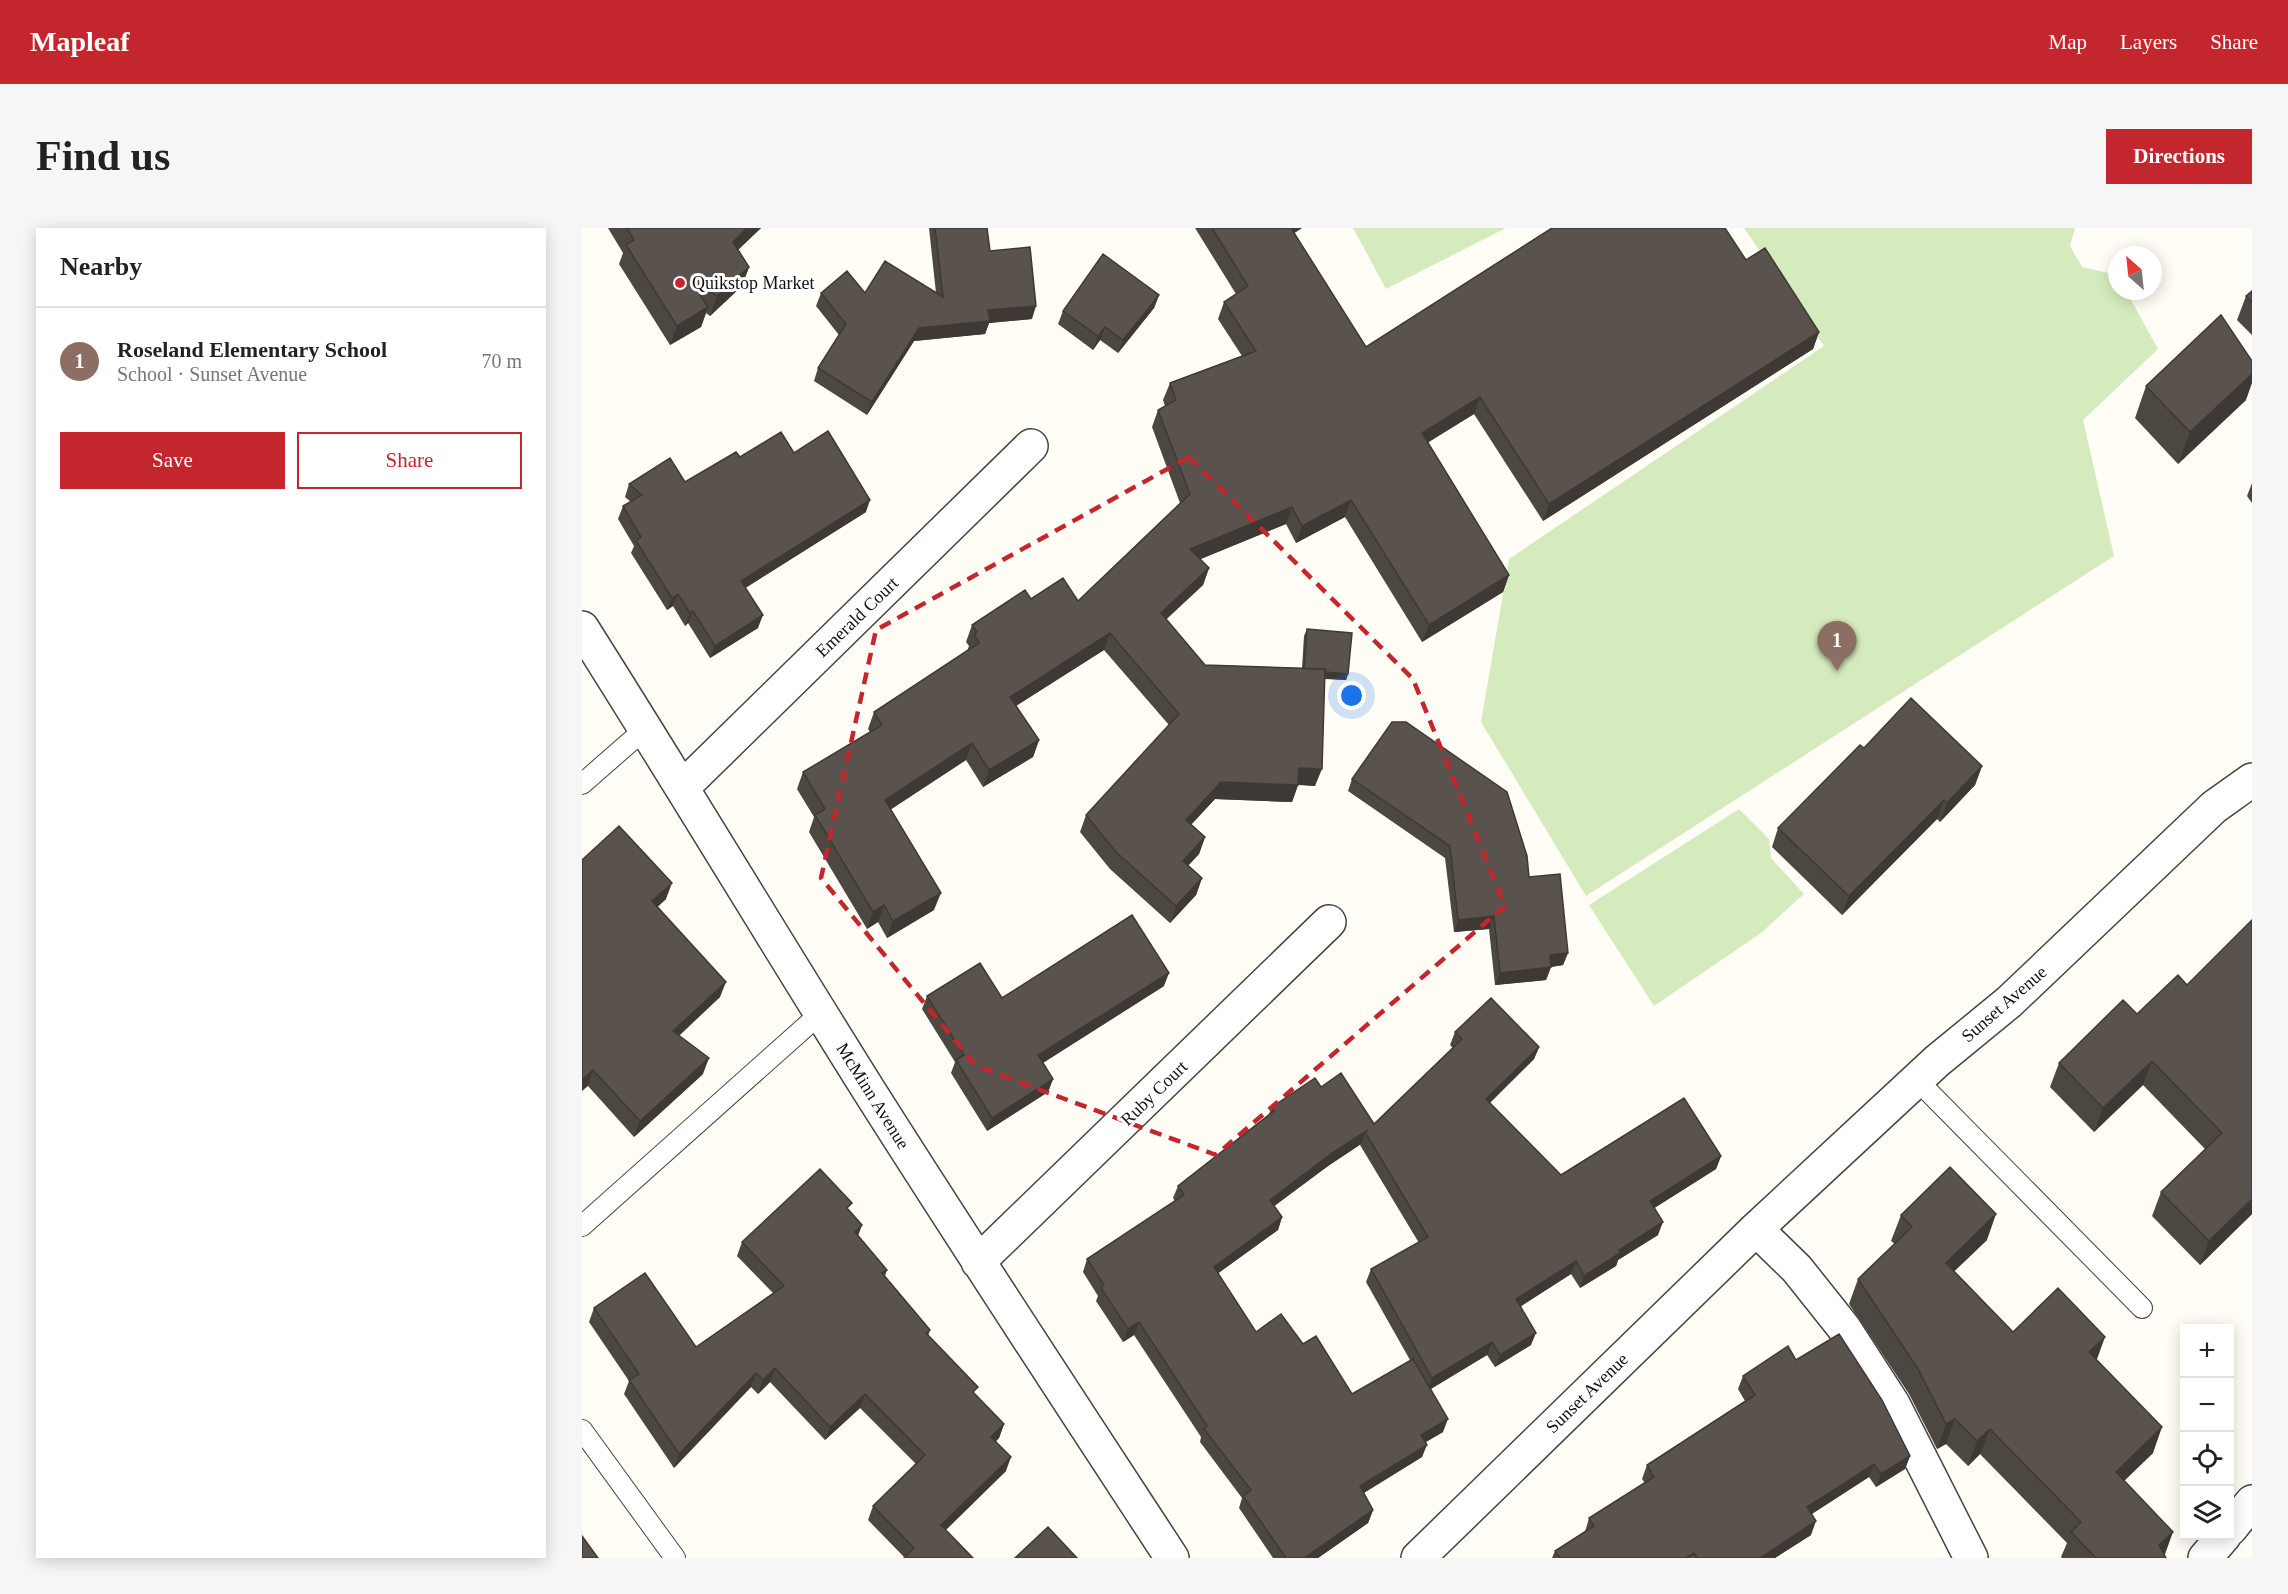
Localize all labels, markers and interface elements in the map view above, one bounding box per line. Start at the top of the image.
text: Mapleaf [30,26,130,57]
text: Map [2049,30,2087,54]
text: Layers [2120,30,2177,54]
text: Share [2210,30,2258,54]
button: Directions [2106,129,2252,184]
text: Find us [36,133,170,179]
north arrow [2108,246,2162,300]
text: Nearby [60,252,142,281]
place label: Quikstop Market [692,273,814,293]
marker: Quikstop Market [673,276,687,290]
text: Roseland Elementary School [117,337,387,362]
text: 1 [75,350,85,372]
text: 70 m [481,350,522,372]
text: School · Sunset Avenue [117,363,307,385]
button: Save [60,432,285,489]
button: Share [297,432,522,489]
street label: Emerald Court [812,573,902,661]
pin: 1 [1818,622,1856,671]
your location [1337,681,1366,710]
street label: Sunset Avenue [1957,962,2051,1046]
street label: McMinn Avenue [832,1039,914,1153]
street label: Ruby Court [1117,1056,1191,1130]
map controls [2180,1324,2234,1540]
button: + [2180,1324,2234,1378]
street label: Sunset Avenue [1542,1349,1632,1437]
button: − [2180,1378,2234,1432]
button: locate [2180,1432,2234,1486]
button: layers [2180,1486,2234,1540]

